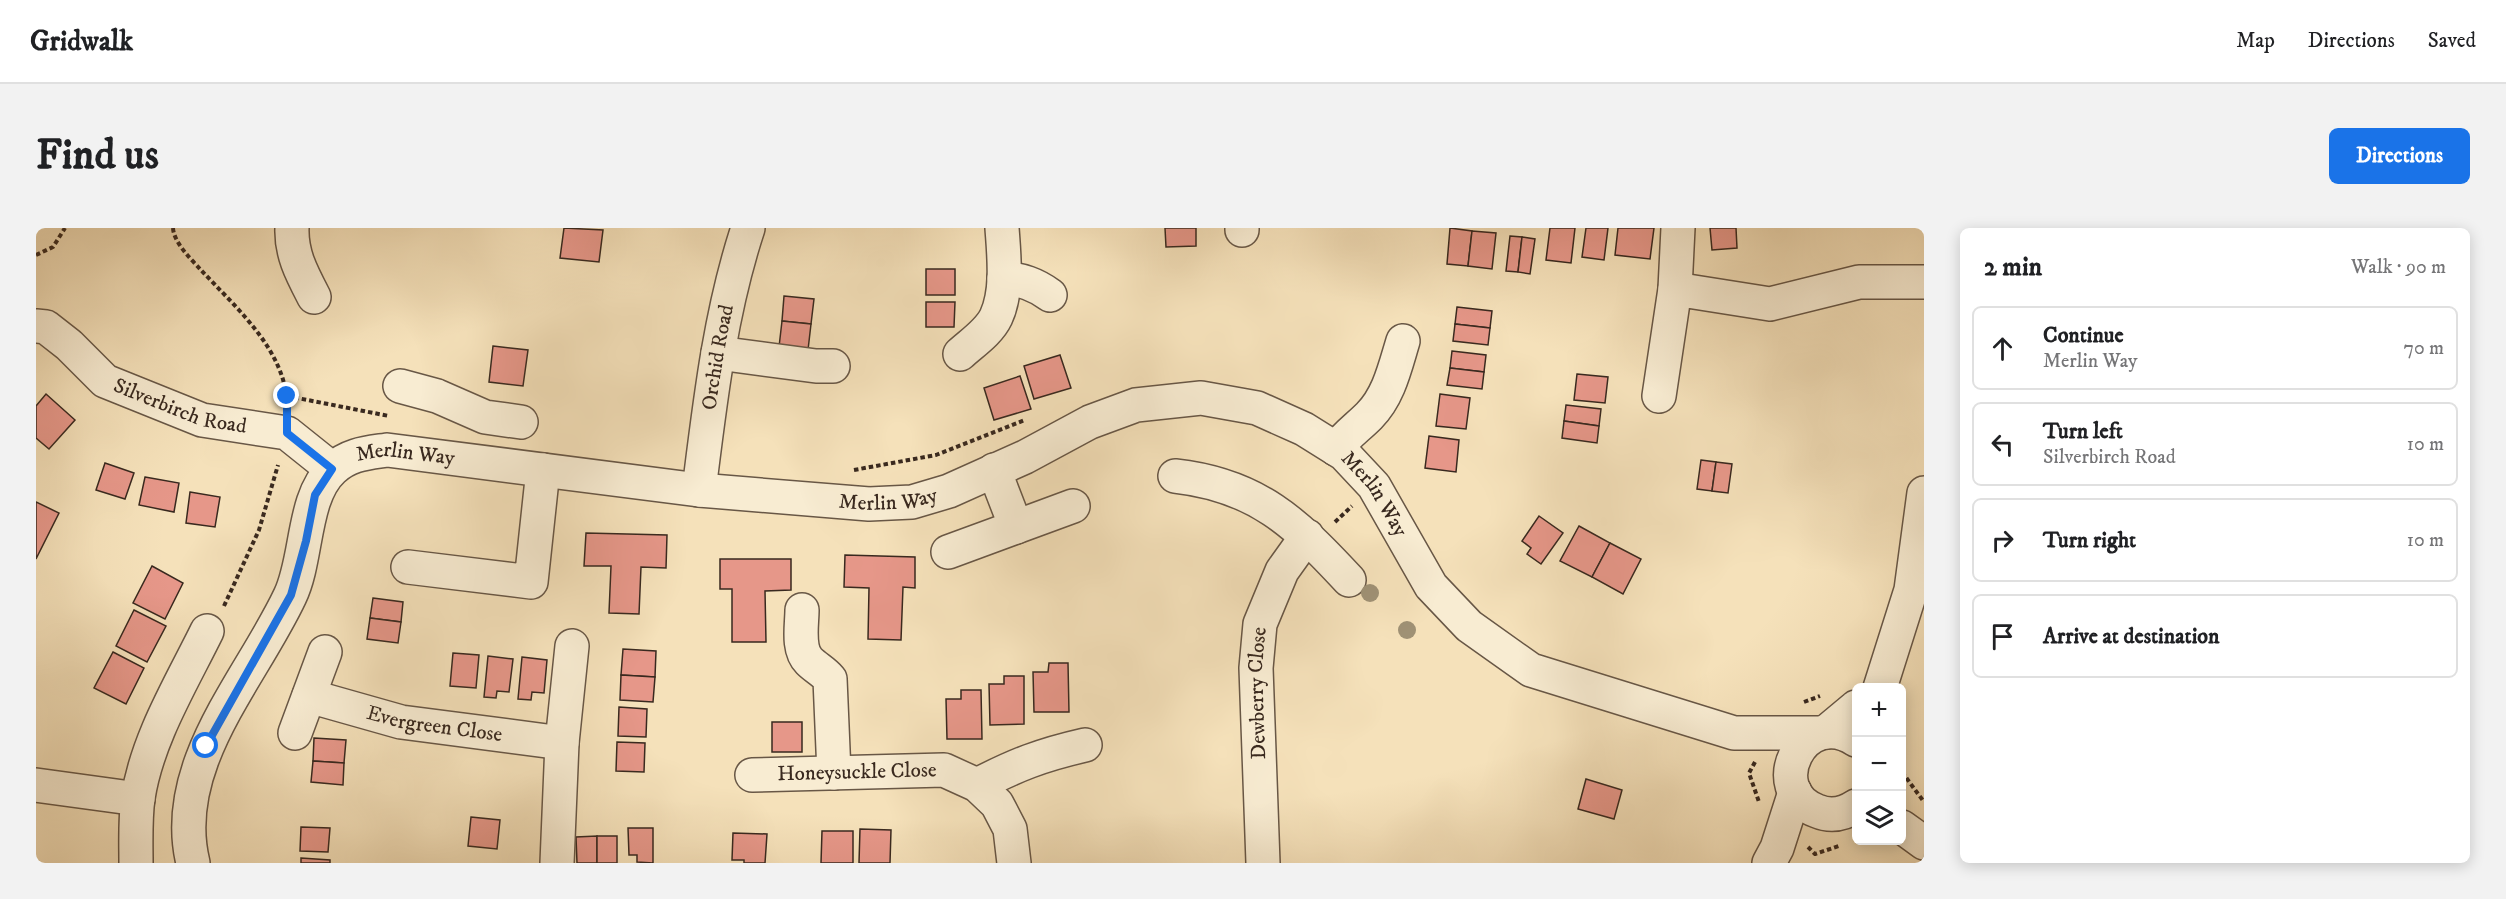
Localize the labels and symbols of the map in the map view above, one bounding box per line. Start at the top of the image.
street label: Orchid Road [696,302,740,412]
street label: Silverbirch Road [110,373,249,440]
route end [273,382,299,408]
street label: Merlin Way [354,437,457,472]
street label: Merlin Way [1335,446,1414,542]
street label: Merlin Way [838,482,942,517]
street label: Dewberry Close [1243,626,1273,760]
street label: Evergreen Close [364,700,504,748]
route start [192,732,218,758]
street label: Honeysuckle Close [777,757,937,787]

